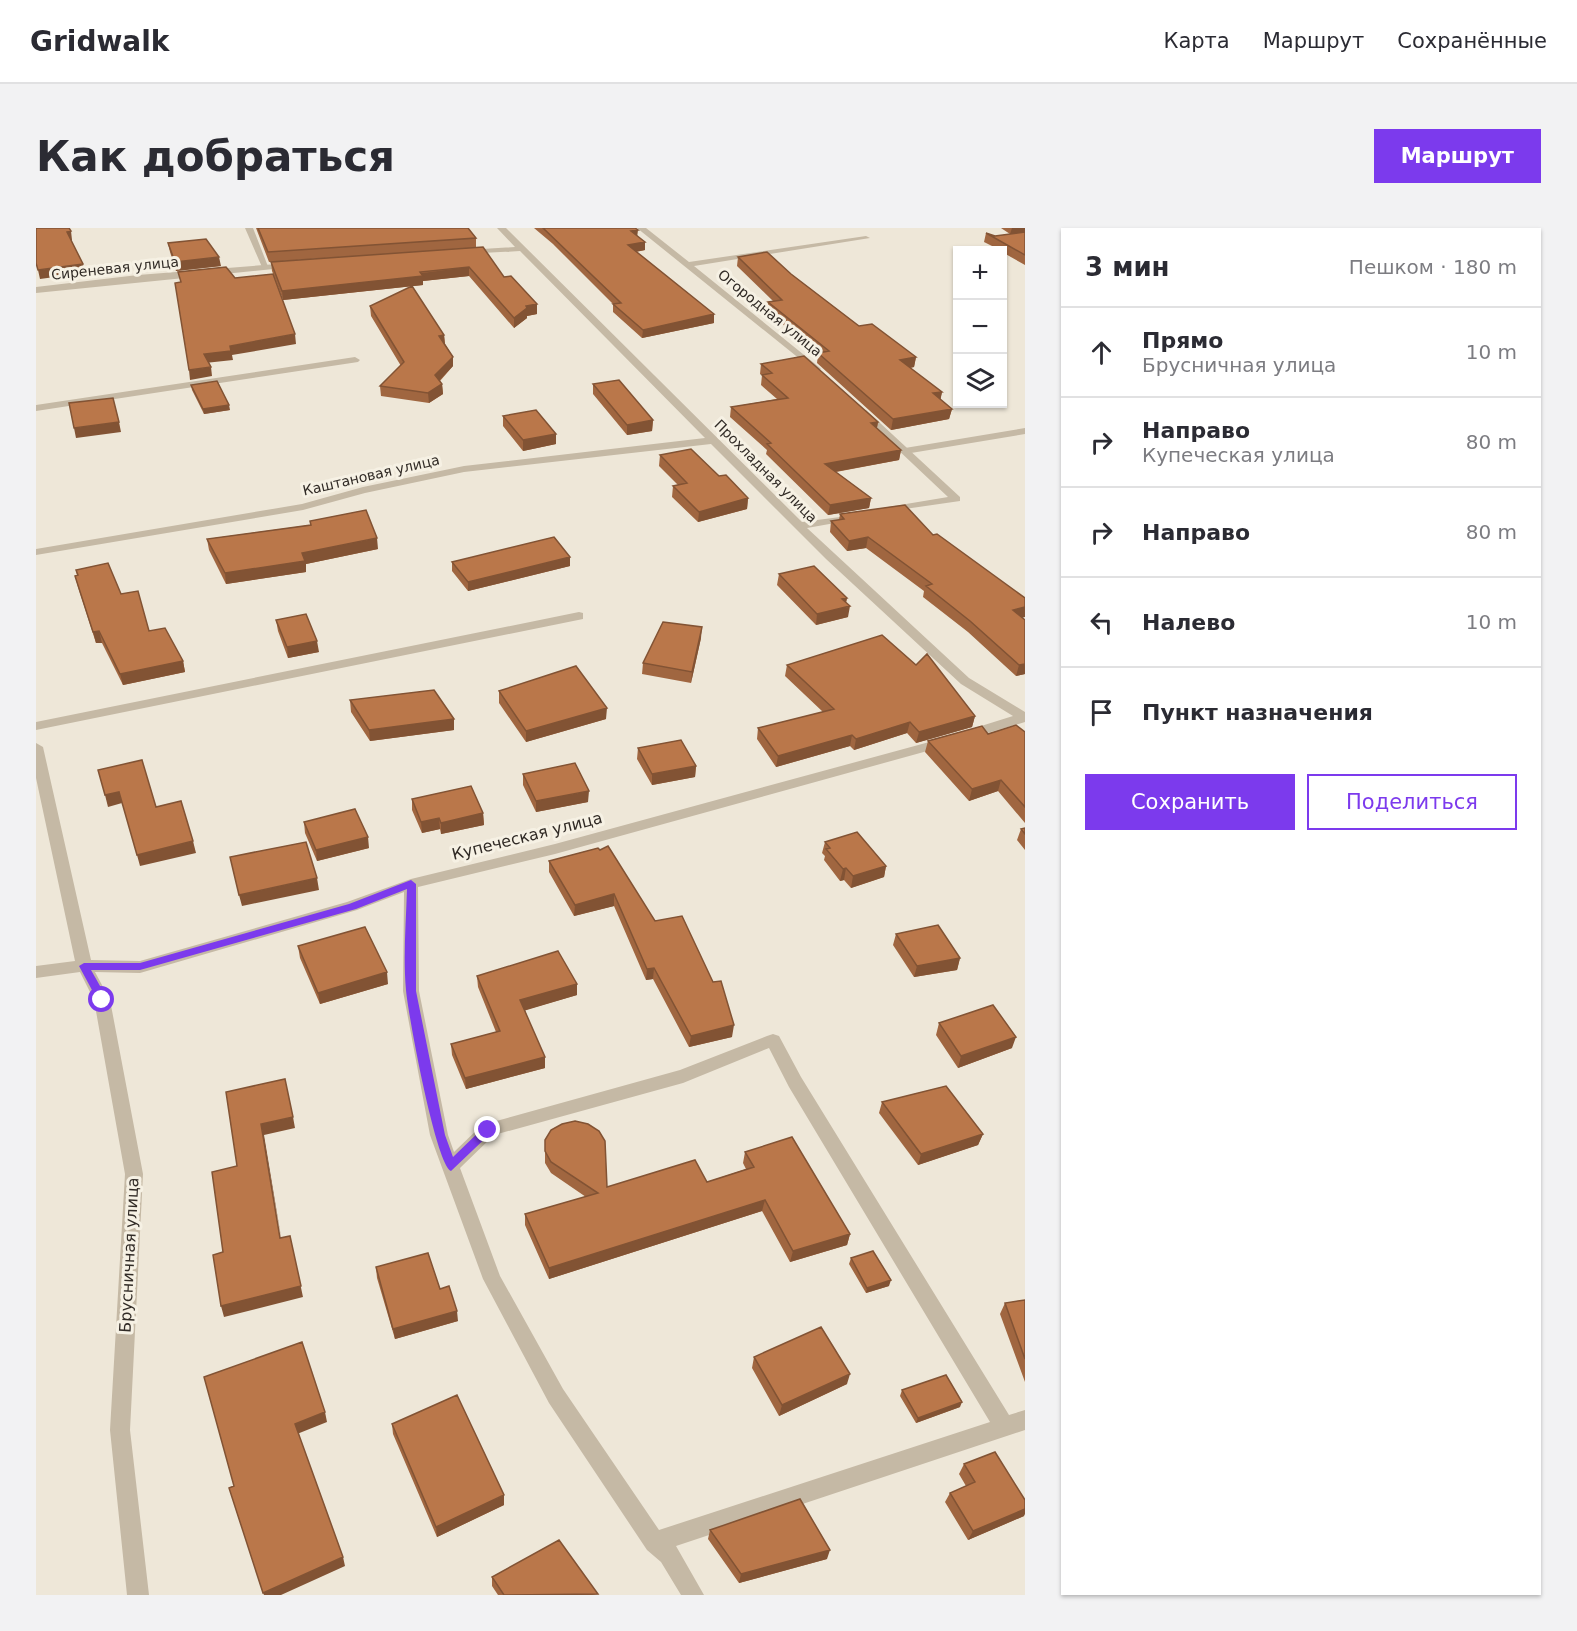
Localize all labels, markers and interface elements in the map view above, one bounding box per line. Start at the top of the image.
text: Gridwalk [30,25,169,58]
text: Карта [1164,29,1230,53]
text: Маршрут [1263,29,1364,53]
text: Сохранённые [1397,29,1547,53]
button: Маршрут [1374,129,1541,183]
text: Как добраться [36,132,395,181]
map controls [953,246,1007,408]
button: + [953,246,1007,300]
text: 3 мин [1085,252,1170,282]
street label: Сиреневая улица [50,253,180,283]
text: Пешком · 180 m [1349,255,1517,279]
street label: Огородная улица [715,266,825,360]
button: − [953,300,1007,354]
text: Прямо [1142,328,1223,353]
icon: ahead [1085,336,1118,369]
text: 10 m [1466,340,1517,364]
text: Брусничная улица [1142,353,1336,377]
button: layers [953,354,1007,408]
street label: Прохладная улица [711,416,821,526]
text: Направо [1142,418,1250,443]
icon: right [1085,426,1118,459]
text: 80 m [1466,430,1517,454]
text: Купеческая улица [1142,443,1335,467]
street label: Каштановая улица [301,451,441,499]
icon: right [1085,516,1118,549]
text: Направо [1142,520,1250,545]
text: 80 m [1466,520,1517,544]
icon: left [1085,606,1118,639]
text: Налево [1142,610,1235,635]
text: 10 m [1466,610,1517,634]
icon: arrive [1085,696,1118,729]
text: Пункт назначения [1142,700,1373,725]
button: Сохранить [1085,774,1295,830]
button: Поделиться [1307,774,1517,830]
street label: Купеческая улица [450,808,604,864]
route start [88,986,114,1012]
route end [474,1116,500,1142]
street label: Брусничная улица [115,1177,143,1333]

